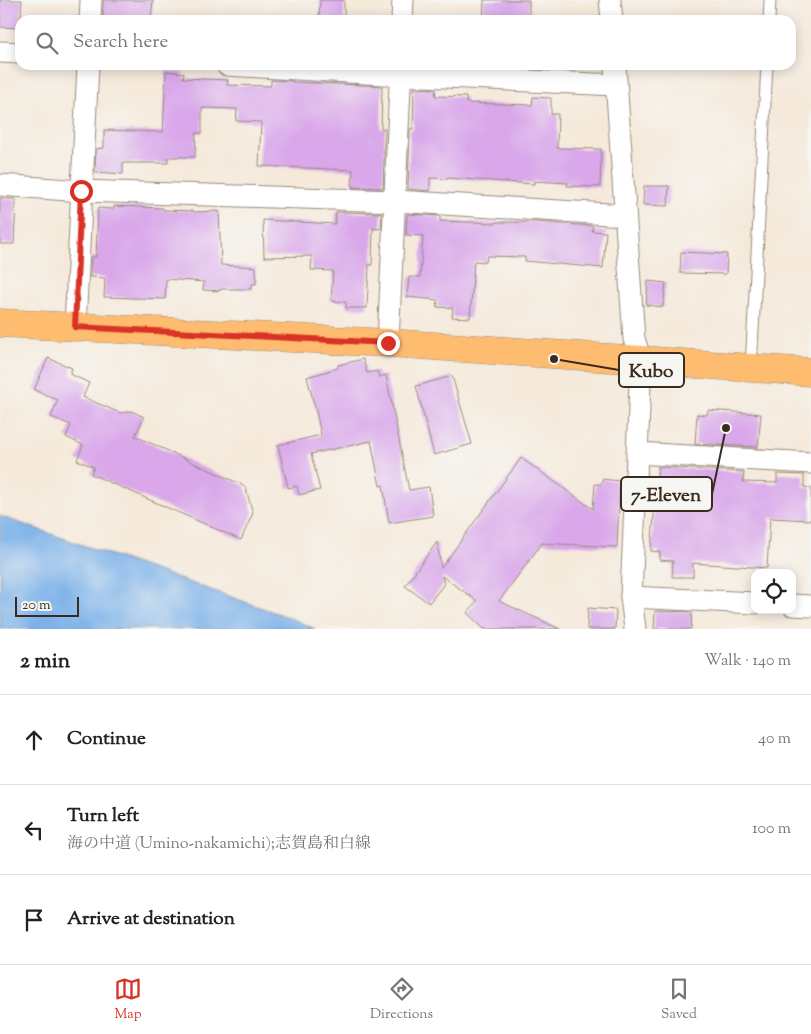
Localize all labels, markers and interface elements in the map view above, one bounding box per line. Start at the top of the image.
search box [15,15,796,70]
icon: search [33,29,61,57]
text: Search here [73,29,168,56]
route start [70,180,93,203]
route end [377,332,400,355]
callout: Kubo [619,353,684,387]
text: Kubo [629,359,674,386]
callout: 7-Eleven [621,477,712,511]
text: 7-Eleven [631,483,702,510]
map controls [751,569,796,614]
button: locate [751,569,796,614]
scale bar [15,594,79,617]
text: 20 m [22,596,51,616]
text: 2 min [20,647,70,677]
text: Walk · 140 m [704,650,791,673]
icon: ahead [20,726,48,754]
text: Continue [67,726,146,753]
text: 40 m [758,728,791,751]
text: Turn left [67,803,139,830]
icon: left [20,816,48,844]
text: 100 m [752,818,791,841]
text: 海の中道 (Umino-nakamichi);志賀島和白線 [67,833,371,856]
icon: arrive [20,906,48,934]
text: Arrive at destination [67,906,235,933]
tab: Map [114,975,142,1025]
tab: Directions [370,975,433,1025]
tab: Saved [661,975,697,1025]

